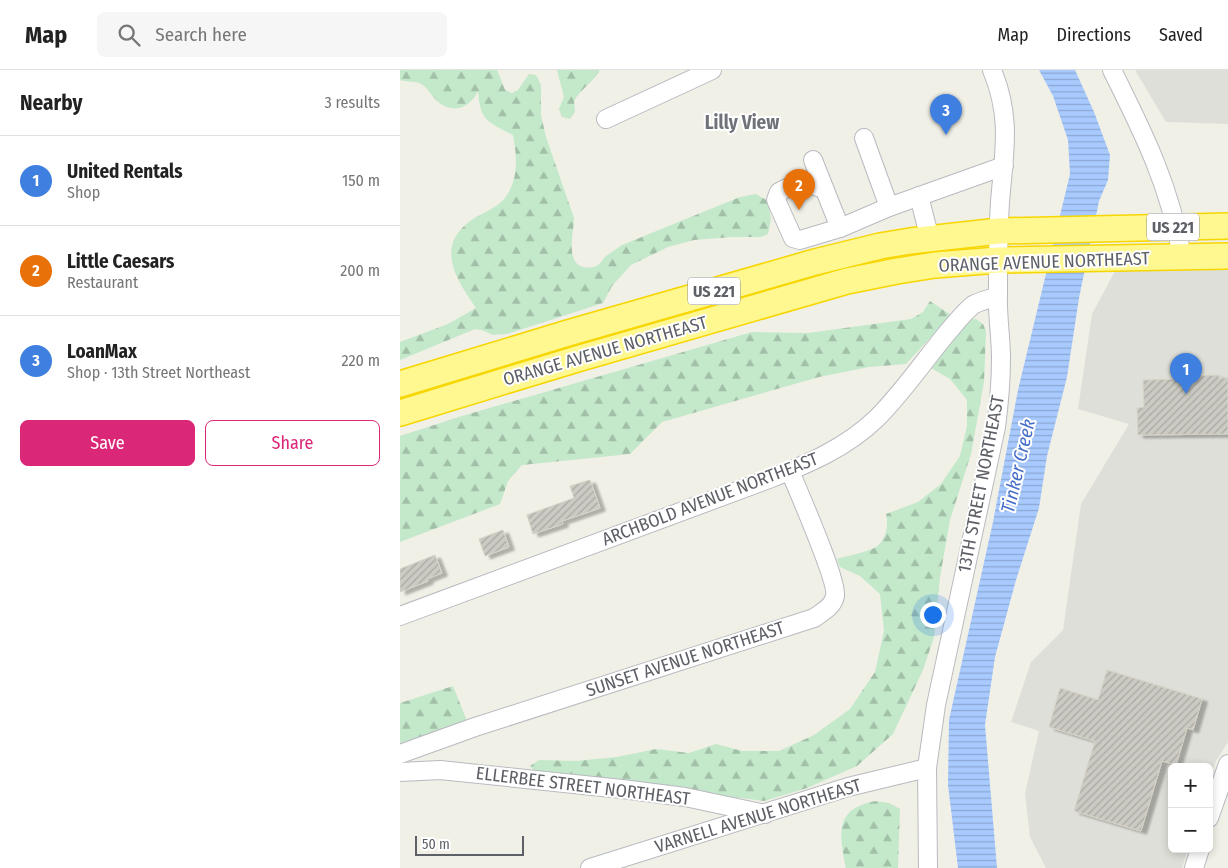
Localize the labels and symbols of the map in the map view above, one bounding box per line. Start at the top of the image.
pin: 3 [930,94,962,135]
district label: Lilly View [705,111,779,134]
pin: 2 [783,169,815,210]
road number: US 221 [1147,214,1199,240]
street label: ORANGE AVENUE NORTHEAST [938,247,1151,277]
road number: US 221 [688,278,740,305]
street label: ORANGE AVENUE NORTHEAST [500,311,710,391]
pin: 1 [1170,353,1202,394]
street label: 13TH STREET NORTHEAST [953,393,1009,574]
water label: Tinker Creek [996,417,1040,515]
street label: ARCHBOLD AVENUE NORTHEAST [599,447,822,550]
your location [920,602,946,628]
street label: SUNSET AVENUE NORTHEAST [583,616,787,701]
street label: ELLERBEE STREET NORTHEAST [475,762,692,810]
street label: VARNELL AVENUE NORTHEAST [652,774,864,858]
scale bar [415,833,524,856]

